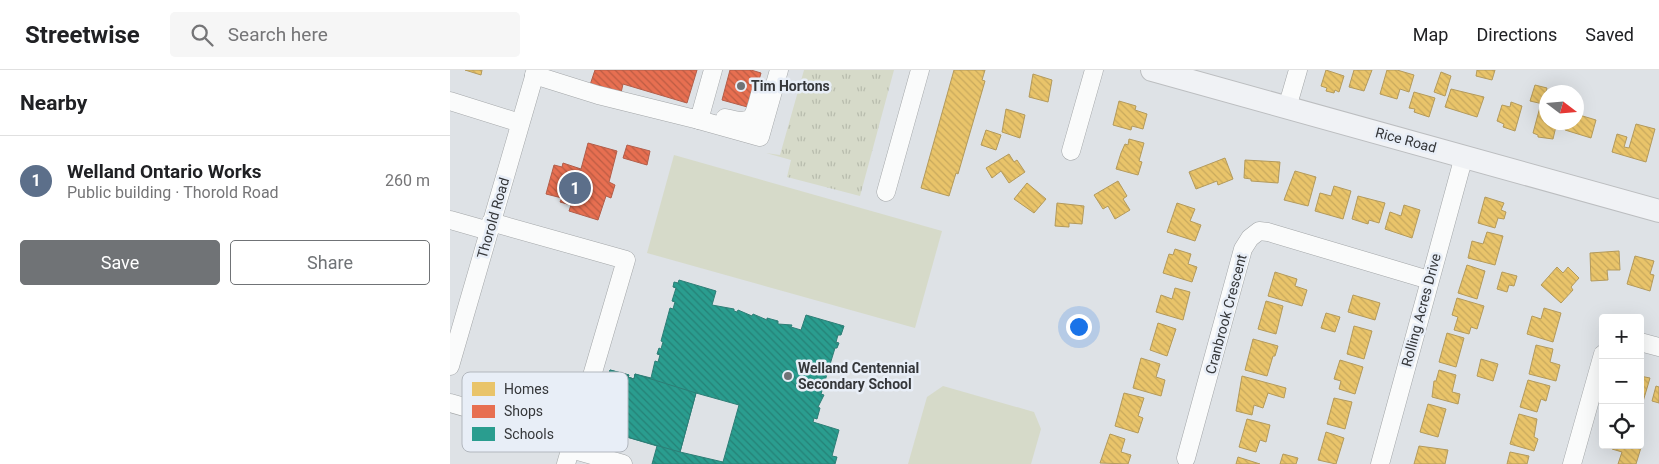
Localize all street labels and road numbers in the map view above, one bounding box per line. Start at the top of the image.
street label: Rice Road [1374,124,1438,156]
street label: Thorold Road [474,176,512,260]
street label: Cranbrook Crescent [1202,252,1250,376]
street label: Rolling Acres Drive [1398,252,1444,368]

